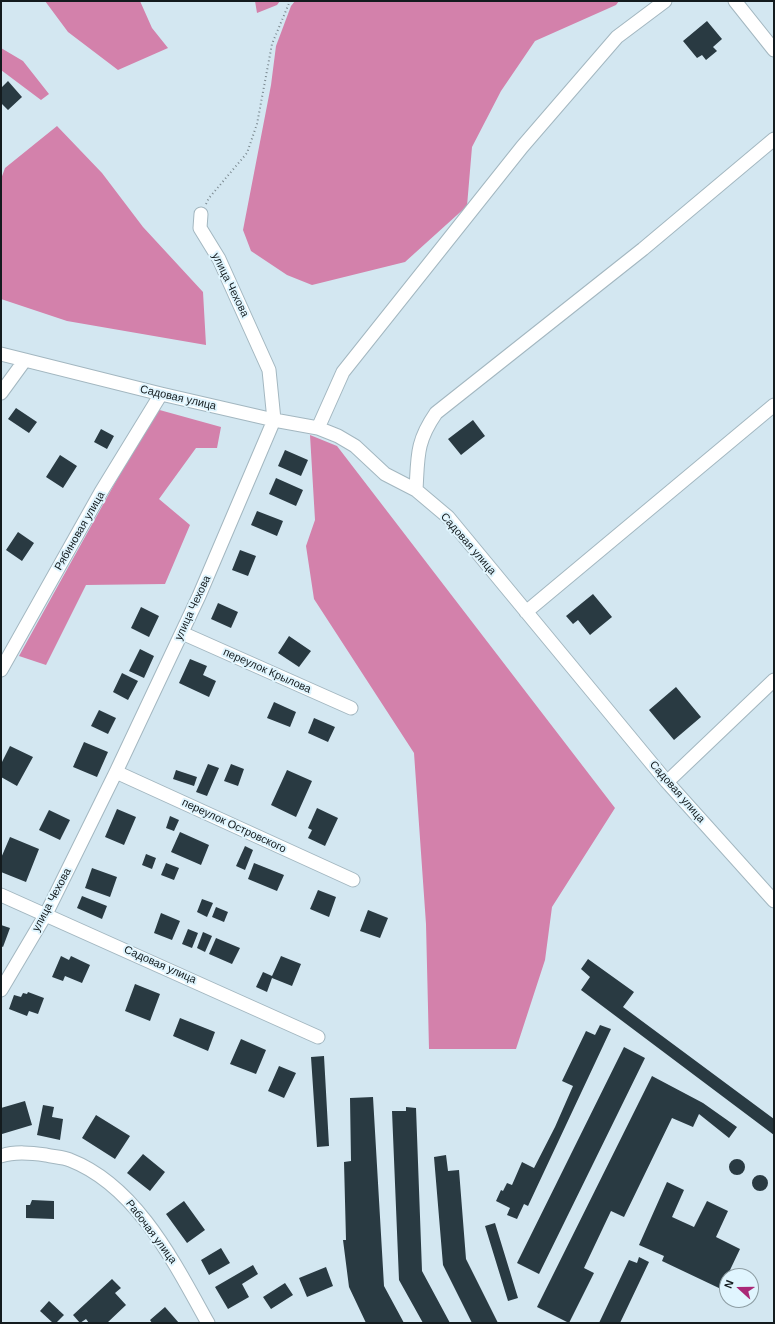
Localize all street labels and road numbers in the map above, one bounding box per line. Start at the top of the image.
street label: улица Чехова [209,251,251,319]
street label: Садовая улица [139,383,217,413]
street label: Рябиновая улица [52,489,108,573]
street label: Садовая улица [437,510,499,578]
street label: улица Чехова [172,574,214,642]
street label: переулок Крылова [221,646,313,696]
street label: Садовая улица [646,758,708,826]
street label: переулок Островского [180,796,288,856]
street label: улица Чехова [30,866,74,934]
street label: Садовая улица [122,943,198,987]
street label: Рабочая улица [123,1198,179,1266]

